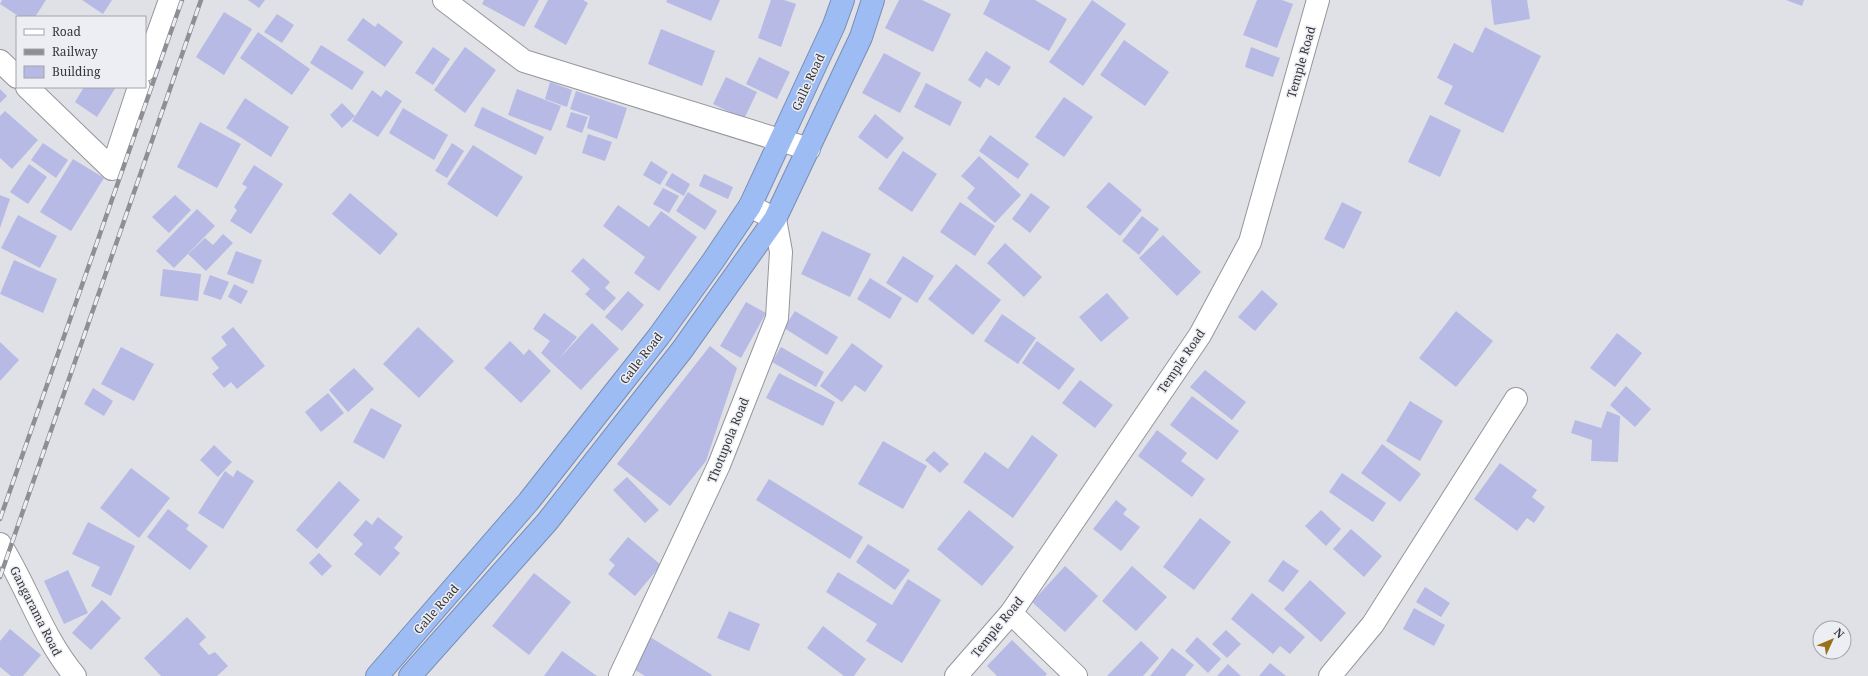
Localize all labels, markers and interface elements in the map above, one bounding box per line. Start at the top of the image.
legend [16,16,146,88]
text: Road [52,23,82,40]
street label: Temple Road [1283,23,1320,100]
text: Railway [52,43,98,60]
street label: Galle Road [787,50,829,113]
text: Building [52,63,101,80]
street label: Temple Road [1153,325,1209,396]
street label: Galle Road [615,328,667,387]
street label: Thotupola Road [703,394,753,485]
street label: Gangarama Road [6,563,66,659]
street label: Galle Road [409,580,463,638]
street label: Temple Road [967,592,1027,661]
north arrow [1812,620,1852,660]
text: N [1831,624,1848,641]

